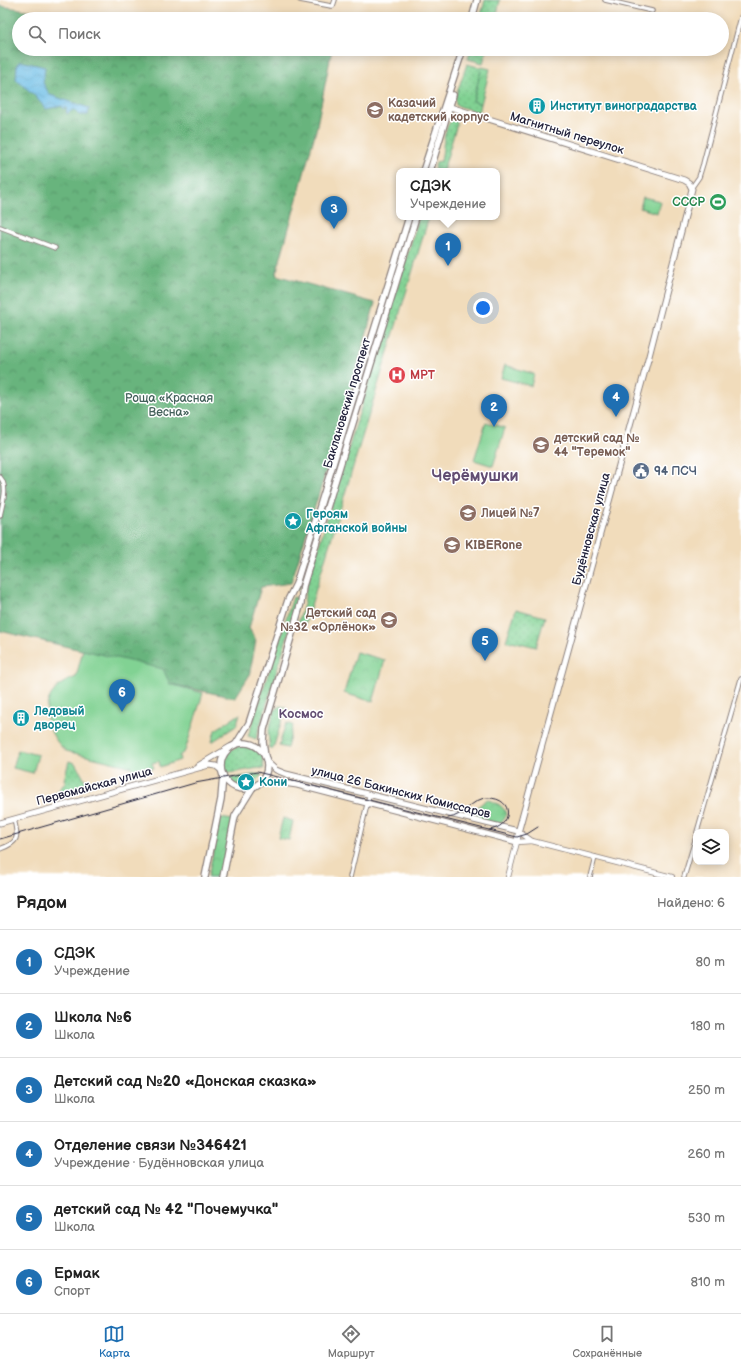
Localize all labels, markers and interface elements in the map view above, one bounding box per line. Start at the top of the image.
search box [12,12,729,56]
icon: search [26,23,48,45]
text: Поиск [58,25,101,44]
place label: Казачий кадетский корпус [388,96,489,125]
building icon: Институт виноградарства [527,96,547,116]
place label: Институт виноградарства [550,99,698,114]
school or university icon: Казачий кадетский корпус [365,100,385,120]
street label: Магнитный переулок [508,109,626,158]
popup [396,168,500,220]
text: СДЭК [410,177,451,196]
sports icon: СССР [708,192,728,212]
place label: СССР [672,195,705,210]
pin: 3 [321,196,347,229]
text: Учреждение [410,196,486,212]
pin: 1 [435,233,461,266]
your location [473,298,493,318]
street label: Баклановский проспект [320,336,375,470]
hospital icon: МРТ [387,365,407,385]
place label: МРТ [410,368,436,383]
pin: 4 [603,384,629,417]
park label: Роща «Красная Весна» [125,391,214,420]
pin: 2 [481,394,507,427]
place label: детский сад № 44 "Теремок" [553,431,640,460]
school or university icon: детский сад № 44 "Теремок" [531,435,551,455]
public building icon: 94 ПСЧ [631,461,651,481]
place label: 94 ПСЧ [654,464,697,479]
district label: Черёмушки [431,467,519,486]
street label: Будённовская улица [569,471,614,587]
school or university icon: Лицей №7 [458,503,478,523]
place label: Лицей №7 [480,506,540,521]
place label: Героям Афганской войны [305,507,407,536]
place icon: Героям Афганской войны [283,511,303,531]
school or university icon: KIBERone [442,535,462,555]
place label: KIBERone [465,538,522,553]
place label: Детский сад №32 «Орлёнок» [280,606,377,635]
school or university icon: Детский сад №32 «Орлёнок» [379,610,399,630]
pin: 5 [472,628,498,661]
pin: 6 [109,679,135,712]
place label: Ледовый дворец [33,704,84,733]
district label: Космос [279,706,324,722]
building icon: Ледовый дворец [11,708,31,728]
street label: улица 26 Бакинских Комиссаров [310,763,493,822]
street label: Первомайская улица [35,764,154,809]
place icon: Кони [236,772,256,792]
place label: Кони [259,775,288,790]
map controls [693,829,729,865]
button: layers [693,829,729,865]
text: Рядом [16,893,67,913]
text: Найдено: 6 [657,895,725,911]
text: СДЭК [54,944,95,963]
text: 1 [26,954,32,970]
text: 80 m [696,954,725,970]
text: Учреждение [54,963,130,979]
text: Школа №6 [54,1008,132,1027]
text: 2 [25,1018,33,1034]
text: 180 m [690,1018,725,1034]
text: Школа [54,1027,95,1043]
text: Детский сад №20 «Донская сказка» [54,1072,317,1091]
text: 3 [25,1082,33,1098]
text: 250 m [688,1082,725,1098]
text: Школа [54,1091,95,1107]
text: Отделение связи №346421 [54,1136,247,1155]
text: 4 [25,1146,33,1162]
text: 260 m [687,1146,725,1162]
text: Учреждение · Будённовская улица [54,1155,264,1171]
text: детский сад № 42 "Почемучка" [54,1200,278,1219]
text: 5 [25,1210,33,1226]
text: 530 m [688,1210,725,1226]
text: Школа [54,1219,95,1235]
text: Ермак [54,1264,100,1283]
text: 6 [25,1274,33,1290]
text: 810 m [690,1274,725,1290]
text: Спорт [54,1283,90,1299]
tab: Карта [99,1323,130,1360]
tab: Маршрут [328,1323,375,1360]
tab: Сохранённые [573,1323,642,1360]

